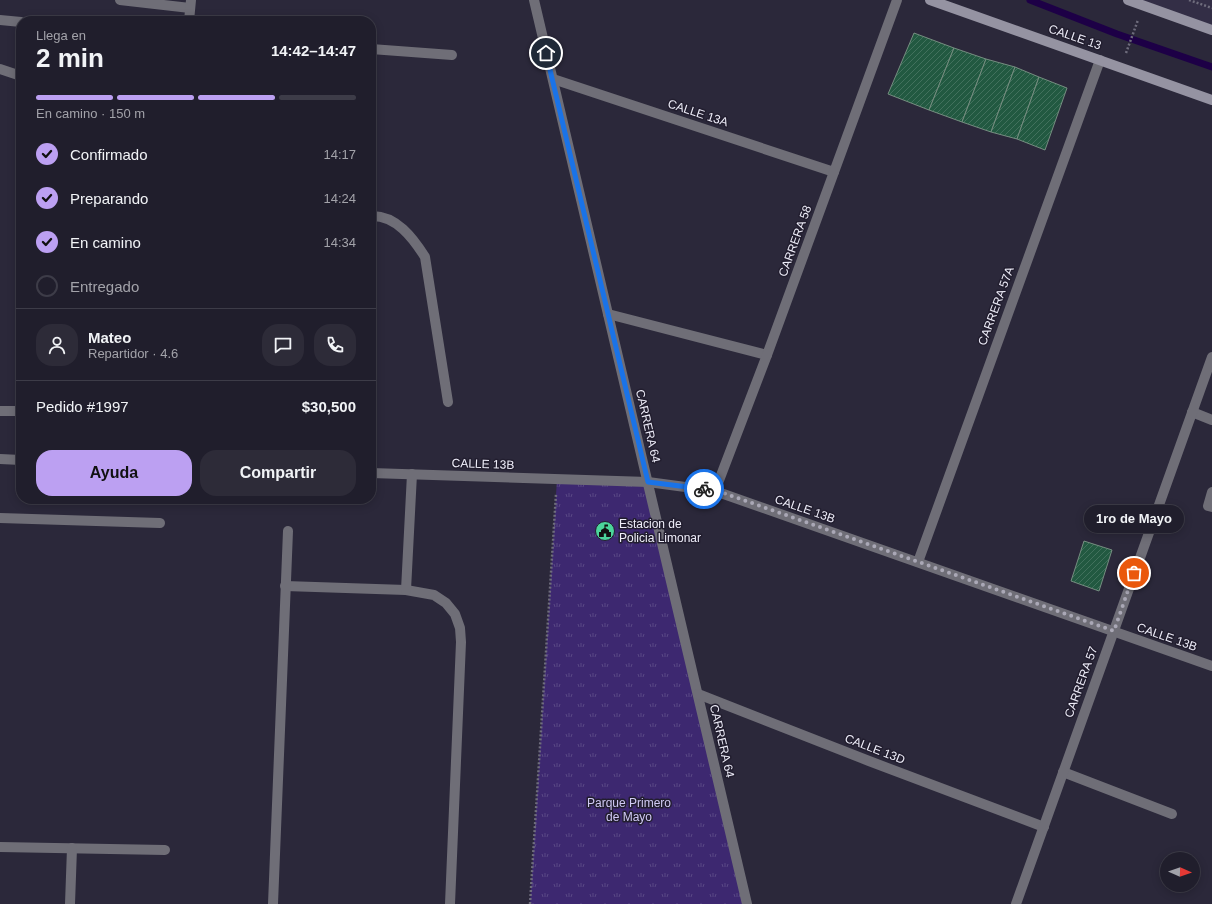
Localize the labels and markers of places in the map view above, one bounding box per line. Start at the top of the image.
pin [529,36,563,70]
callout: 1ro de Mayo [1084,505,1184,533]
place label: Estacion de Policia Limonar [619,517,701,545]
public building icon: Estacion de Policia Limonar [594,520,616,542]
pin [1117,556,1151,590]

